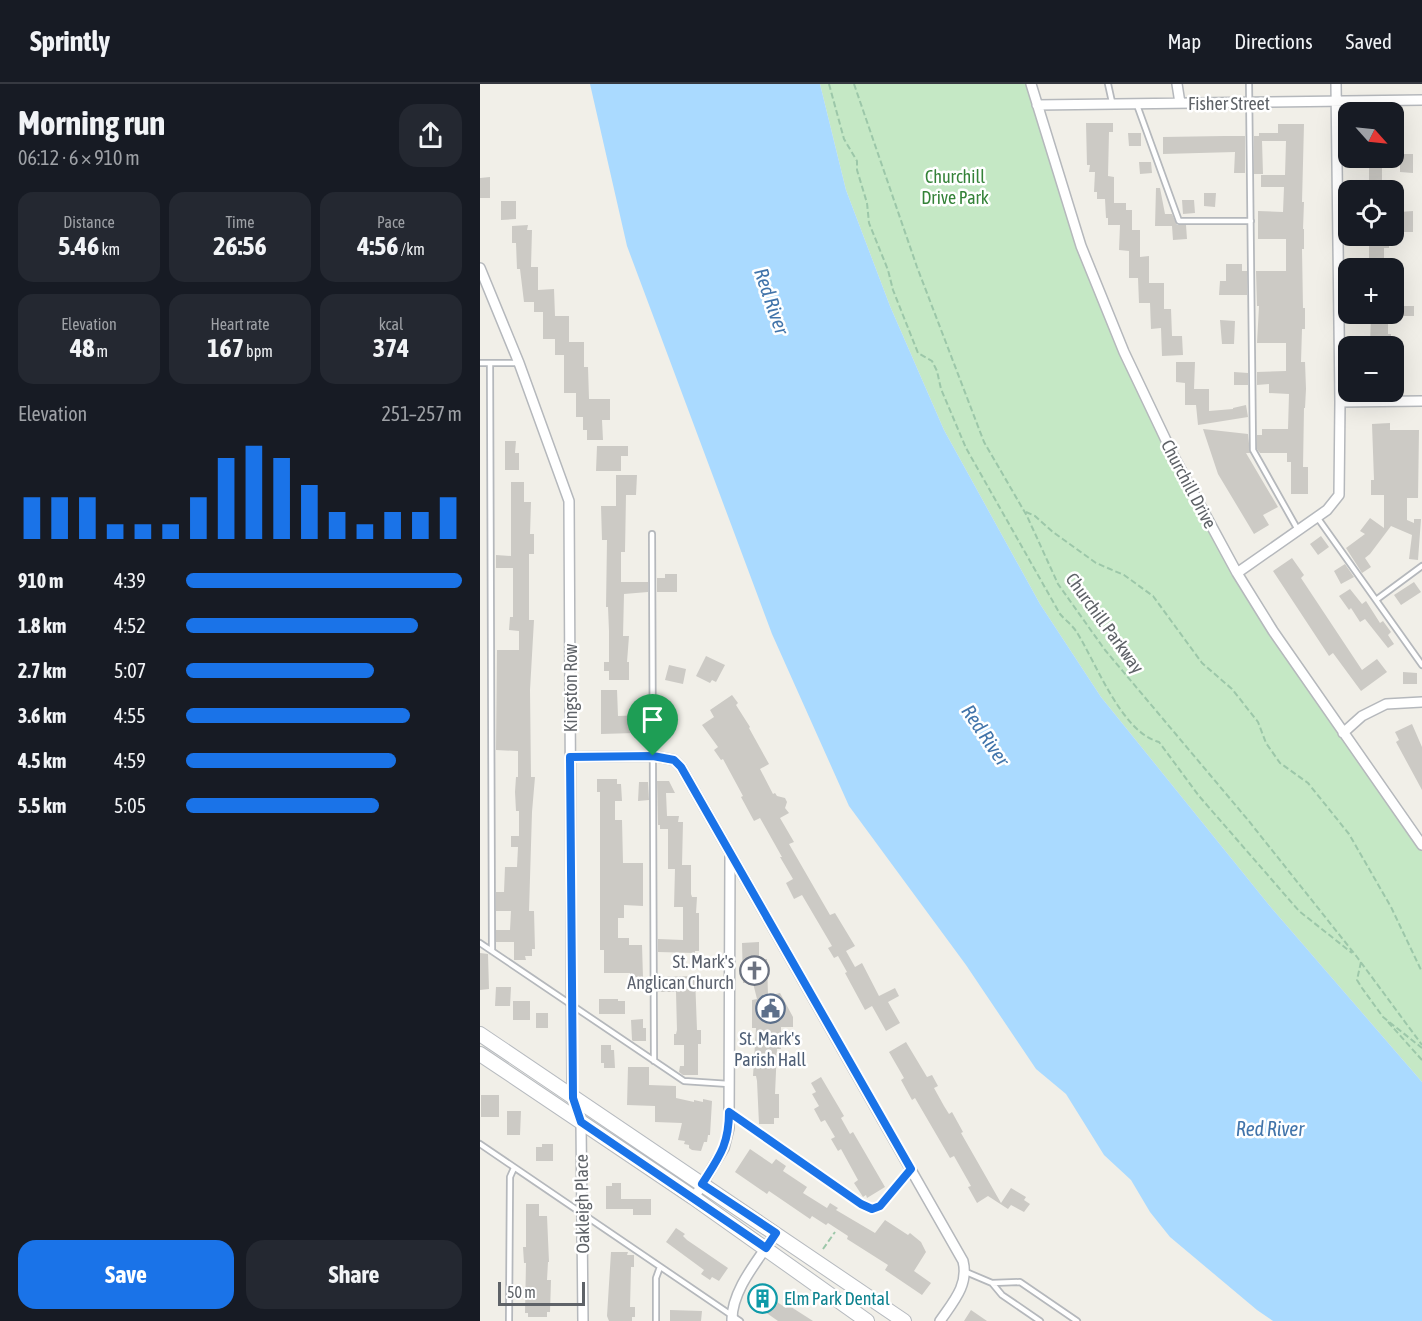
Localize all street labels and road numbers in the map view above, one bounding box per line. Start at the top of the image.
street label: Fisher Street [1188,93,1270,114]
street label: Churchill Drive [1157,436,1221,532]
street label: Churchill Parkway [1062,569,1148,677]
street label: Kingston Row [560,644,581,732]
street label: Oakleigh Place [571,1154,593,1254]

